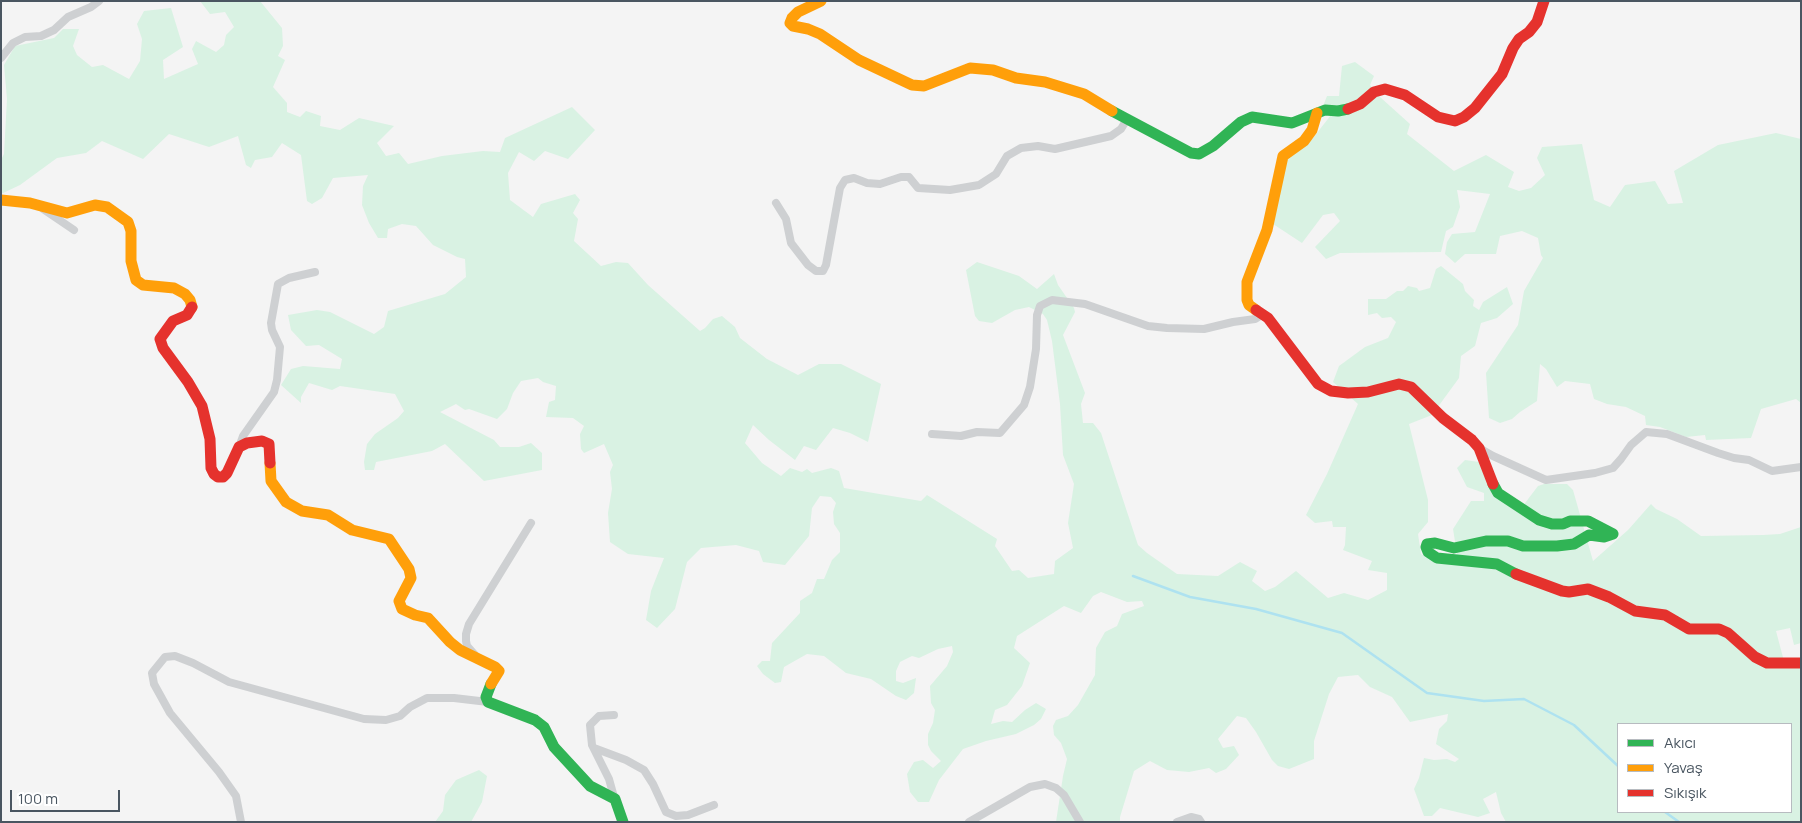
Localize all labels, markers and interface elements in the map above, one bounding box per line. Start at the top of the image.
legend [1617,723,1792,813]
text: Akıcı [1664,732,1696,753]
text: Yavaş [1664,757,1703,778]
scale bar [12,780,122,812]
text: Sıkışık [1664,782,1707,803]
text: 100 m [18,788,58,809]

